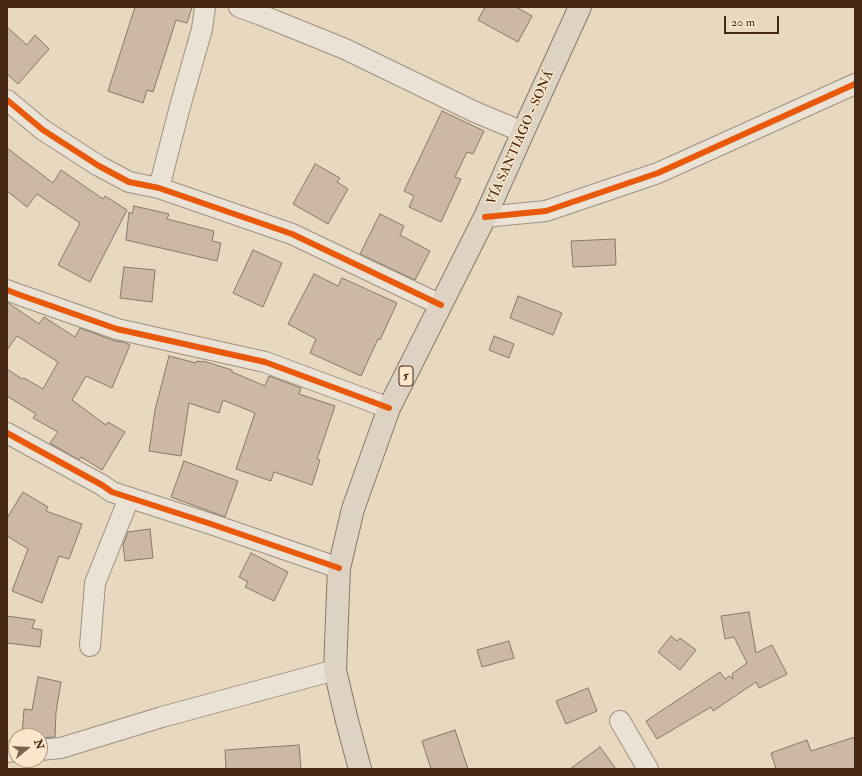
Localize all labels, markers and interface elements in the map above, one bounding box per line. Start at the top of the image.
scale bar [726,8,781,34]
text: 20 m [731,15,755,30]
street label: VÍA SANTIAGO - SONÁ [484,68,558,208]
road number: 5 [399,366,413,386]
north arrow [8,728,48,768]
text: N [31,738,47,751]

